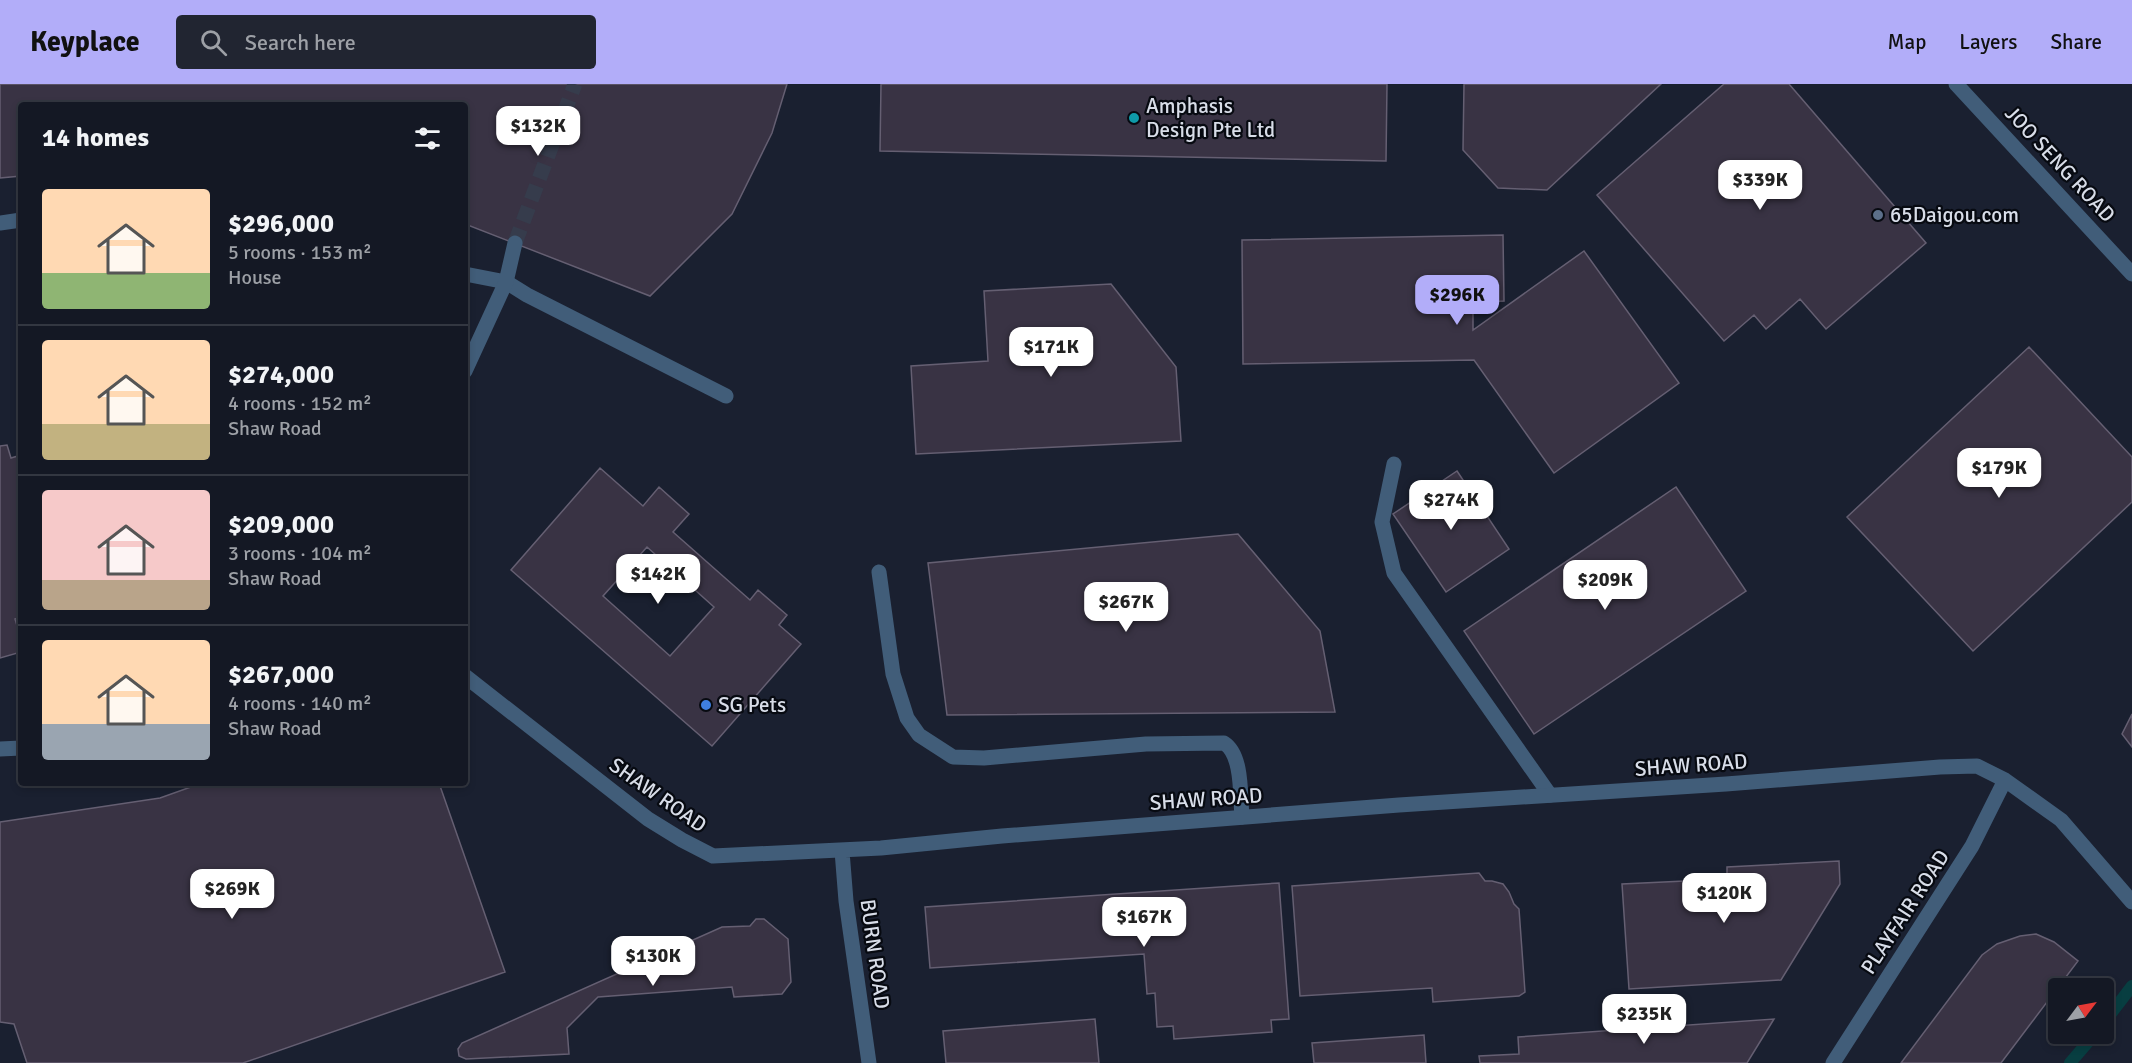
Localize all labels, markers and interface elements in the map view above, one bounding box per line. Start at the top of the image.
search box [176,15,596,69]
text: Keyplace [30,25,140,59]
icon: search [197,26,230,59]
text: Search here [245,29,356,56]
text: Map [1888,29,1926,55]
text: Layers [1959,29,2017,55]
text: Share [2050,29,2102,55]
place label: Amphasis Design Pte Ltd [1146,93,1275,143]
street label: JOO SENG ROAD [1999,100,2121,228]
pin: $132K [496,106,580,157]
marker: Amphasis Design Pte Ltd [1127,111,1141,125]
text: $132K [510,113,566,138]
text: 14 homes [42,122,149,154]
icon: filters [411,122,444,155]
pin: $339K [1718,160,1802,211]
text: $339K [1732,167,1788,192]
place label: 65Daigou.com [1890,202,2019,228]
text: $296,000 [228,208,334,240]
marker: 65Daigou.com [1871,208,1885,222]
icon: home [90,213,162,285]
text: 5 rooms · 153 m² [228,240,372,265]
text: House [228,265,282,290]
pin: $296K [1415,275,1499,326]
text: $296K [1429,282,1485,307]
pin: $171K [1009,327,1093,378]
text: $171K [1023,334,1079,359]
text: $274,000 [228,359,334,391]
icon: home [90,364,162,436]
text: 4 rooms · 152 m² [228,391,372,416]
text: Shaw Road [228,416,322,441]
pin: $179K [1957,448,2041,499]
text: $179K [1971,455,2027,480]
pin: $274K [1409,480,1493,531]
text: $274K [1423,487,1479,512]
text: $209,000 [228,509,334,541]
icon: home [90,514,162,586]
text: 3 rooms · 104 m² [228,541,372,566]
pin: $142K [616,554,700,605]
pin: $209K [1563,560,1647,611]
text: $142K [630,561,686,586]
text: Shaw Road [228,566,322,591]
text: $209K [1577,567,1633,592]
pin: $267K [1084,582,1168,633]
text: $267K [1098,589,1154,614]
text: $267,000 [228,659,334,691]
icon: home [90,664,162,736]
text: 4 rooms · 140 m² [228,691,372,716]
place label: SG Pets [718,692,786,718]
marker: SG Pets [699,698,713,712]
text: Shaw Road [228,716,322,741]
street label: SHAW ROAD [1634,748,1748,782]
street label: SHAW ROAD [604,752,712,838]
street label: SHAW ROAD [1149,782,1263,816]
street label: PLAYFAIR ROAD [1855,845,1955,979]
pin: $269K [190,869,274,920]
pin: $120K [1682,873,1766,924]
text: $269K [204,876,260,901]
text: $120K [1696,880,1752,905]
street label: BURN ROAD [854,897,896,1011]
pin: $167K [1102,897,1186,948]
text: $167K [1116,904,1172,929]
pin: $130K [611,936,695,987]
text: $130K [625,943,681,968]
north arrow [2048,978,2114,1044]
map controls [2048,978,2114,1044]
pin: $235K [1602,994,1686,1045]
text: $235K [1616,1001,1672,1026]

